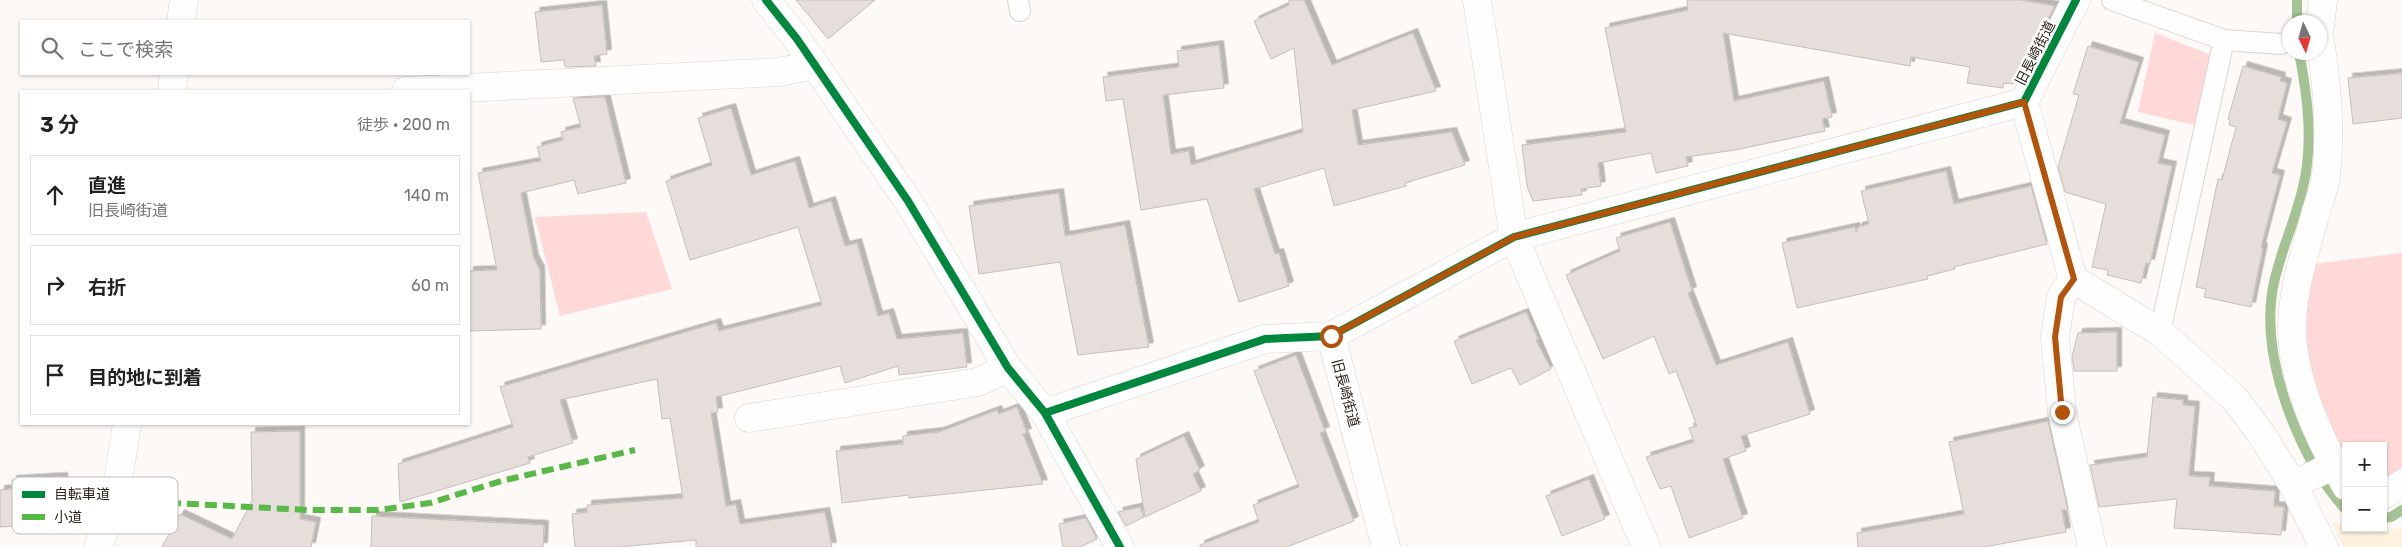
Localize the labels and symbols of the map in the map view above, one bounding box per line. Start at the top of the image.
north arrow [2282,15,2327,60]
street label: 旧長崎街道 [2012,18,2059,88]
route start [1320,325,1343,348]
street label: 旧長崎街道 [1328,357,1363,429]
route end [2051,401,2074,424]
legend [12,477,178,534]
text: 自転車道 [54,486,110,503]
text: 小道 [54,509,82,526]

